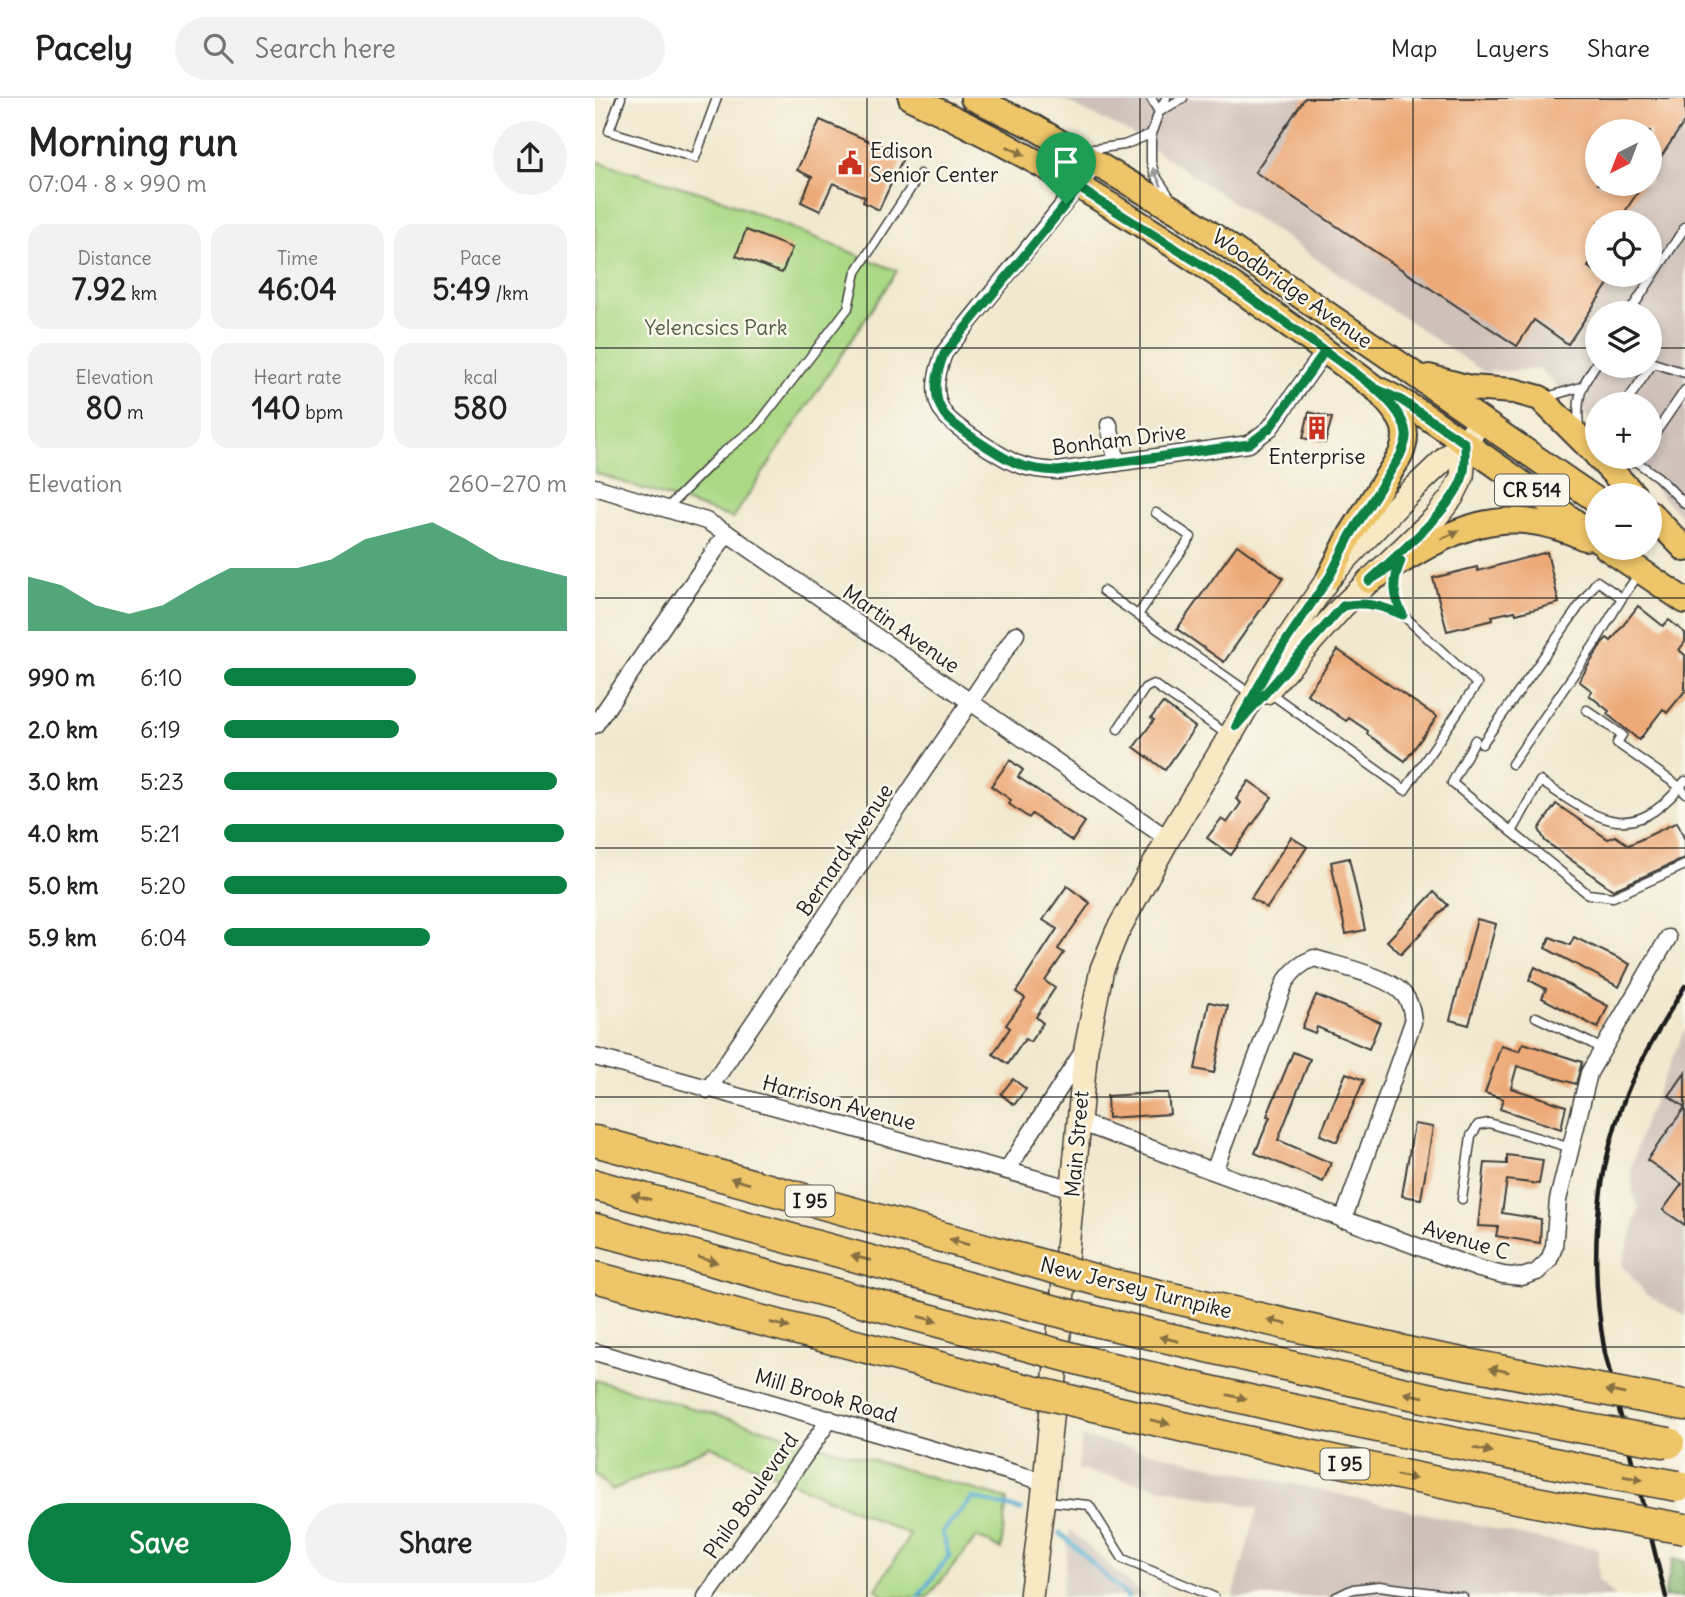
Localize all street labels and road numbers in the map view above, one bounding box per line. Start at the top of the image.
street label: Woodbridge Avenue [1207,223,1378,354]
street label: Bonham Drive [1050,418,1188,461]
road number: CR 514 [1495,474,1569,506]
street label: Martin Avenue [838,578,965,679]
street label: Bernard Avenue [790,778,899,921]
street label: Harrison Avenue [759,1069,919,1136]
street label: Main Street [1058,1090,1095,1198]
road number: I 95 [785,1186,835,1217]
street label: Avenue C [1420,1214,1513,1266]
street label: New Jersey Turnpike [1037,1251,1235,1324]
street label: Mill Brook Road [752,1362,900,1429]
street label: Philo Boulevard [697,1428,804,1564]
road number: I 95 [1321,1448,1369,1480]

